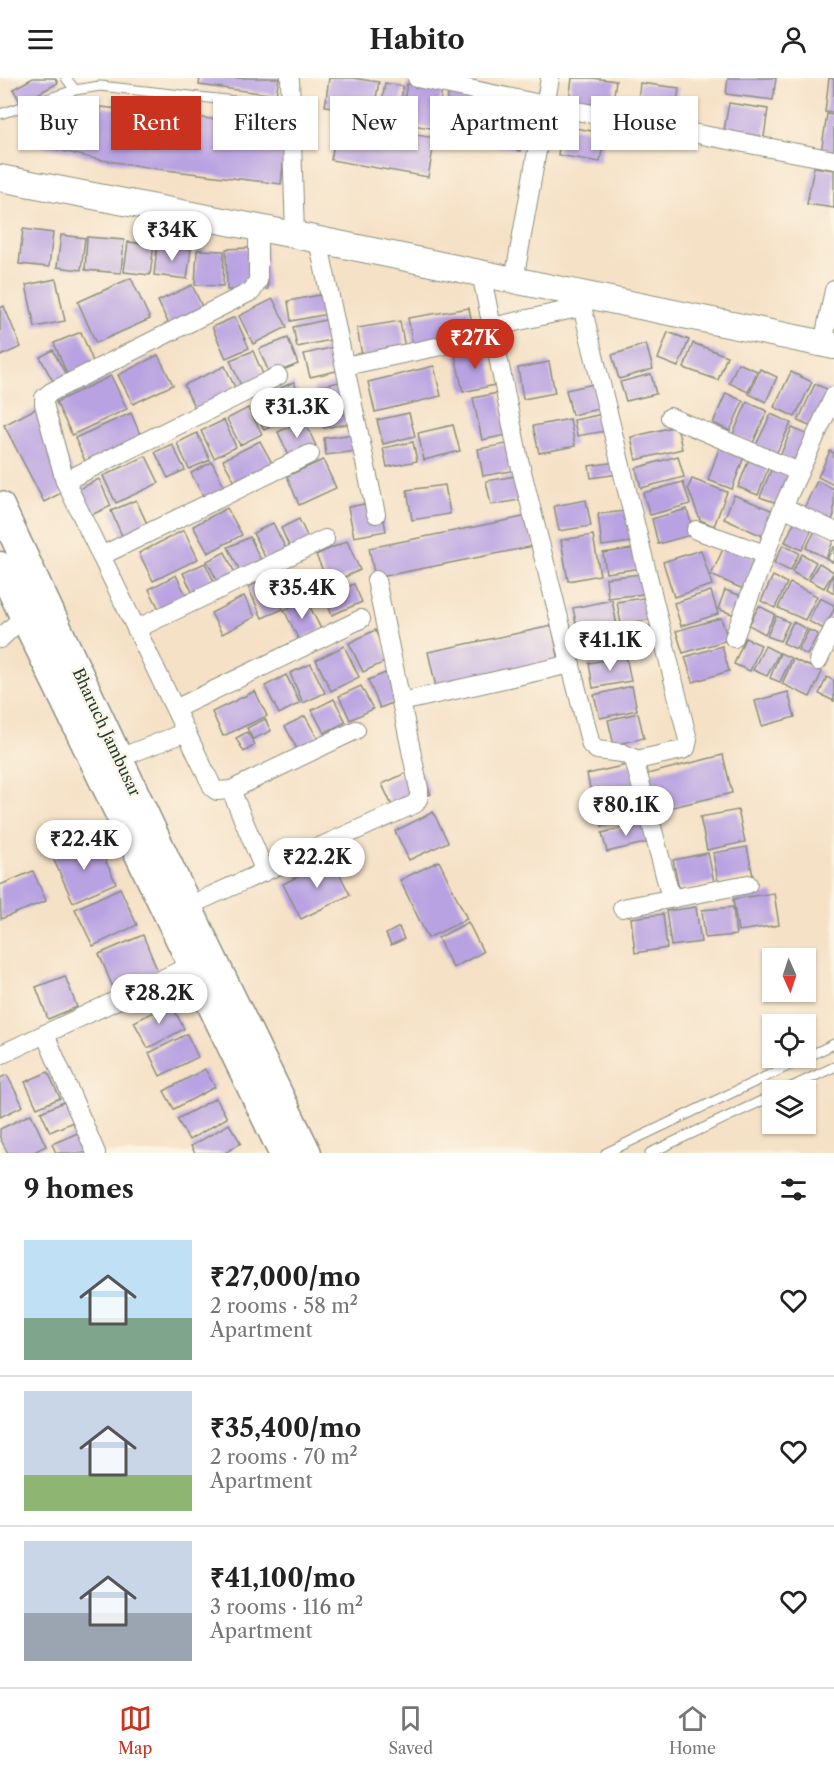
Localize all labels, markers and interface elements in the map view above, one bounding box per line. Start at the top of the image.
icon: menu [24,23,57,56]
text: Habito [369,23,465,56]
icon: person [777,23,810,56]
chip: Buy [18,96,99,150]
chip: Rent [111,96,201,150]
chip: Filters [213,96,318,150]
chip: New [330,96,418,150]
chip: Apartment [430,96,579,150]
chip: House [591,96,698,150]
pin: ₹34K [136,211,208,262]
text: ₹34K [147,218,197,242]
pin: ₹27K [439,319,511,370]
text: ₹27K [450,326,500,350]
pin: ₹31.3K [248,388,346,439]
text: ₹31.3K [265,395,329,419]
pin: ₹35.4K [253,569,351,620]
text: ₹35.4K [268,576,336,600]
pin: ₹41.1K [561,621,659,672]
text: ₹41.1K [579,628,641,652]
street label: Bharuch Jambusar [69,665,146,800]
pin: ₹80.1K [577,786,675,837]
text: ₹80.1K [593,793,659,817]
pin: ₹22.4K [35,820,133,871]
text: ₹22.4K [50,827,118,851]
pin: ₹22.2K [268,838,366,889]
text: ₹22.2K [283,845,351,869]
north arrow [762,948,816,1002]
map controls [762,948,816,1134]
pin: ₹28.2K [110,974,208,1025]
text: ₹28.2K [125,981,193,1005]
button: locate [762,1014,816,1068]
button: layers [762,1080,816,1134]
text: 9 homes [24,1173,134,1205]
icon: filters [777,1173,810,1206]
text: ₹27,000/mo [210,1261,361,1293]
icon: home [72,1264,144,1336]
icon: heart [777,1284,810,1317]
text: 2 rooms · 58 m² [210,1294,358,1318]
text: Apartment [210,1318,313,1342]
text: ₹35,400/mo [210,1412,361,1444]
icon: home [72,1415,144,1487]
icon: heart [777,1435,810,1468]
text: 2 rooms · 70 m² [210,1445,358,1469]
text: Apartment [210,1469,313,1493]
text: ₹41,100/mo [210,1562,355,1594]
icon: home [72,1565,144,1637]
icon: heart [777,1585,810,1618]
text: 3 rooms · 116 m² [210,1595,363,1619]
text: Apartment [210,1619,313,1643]
tab: Map [118,1702,152,1758]
tab: Saved [388,1702,433,1758]
tab: Home [669,1702,716,1758]

